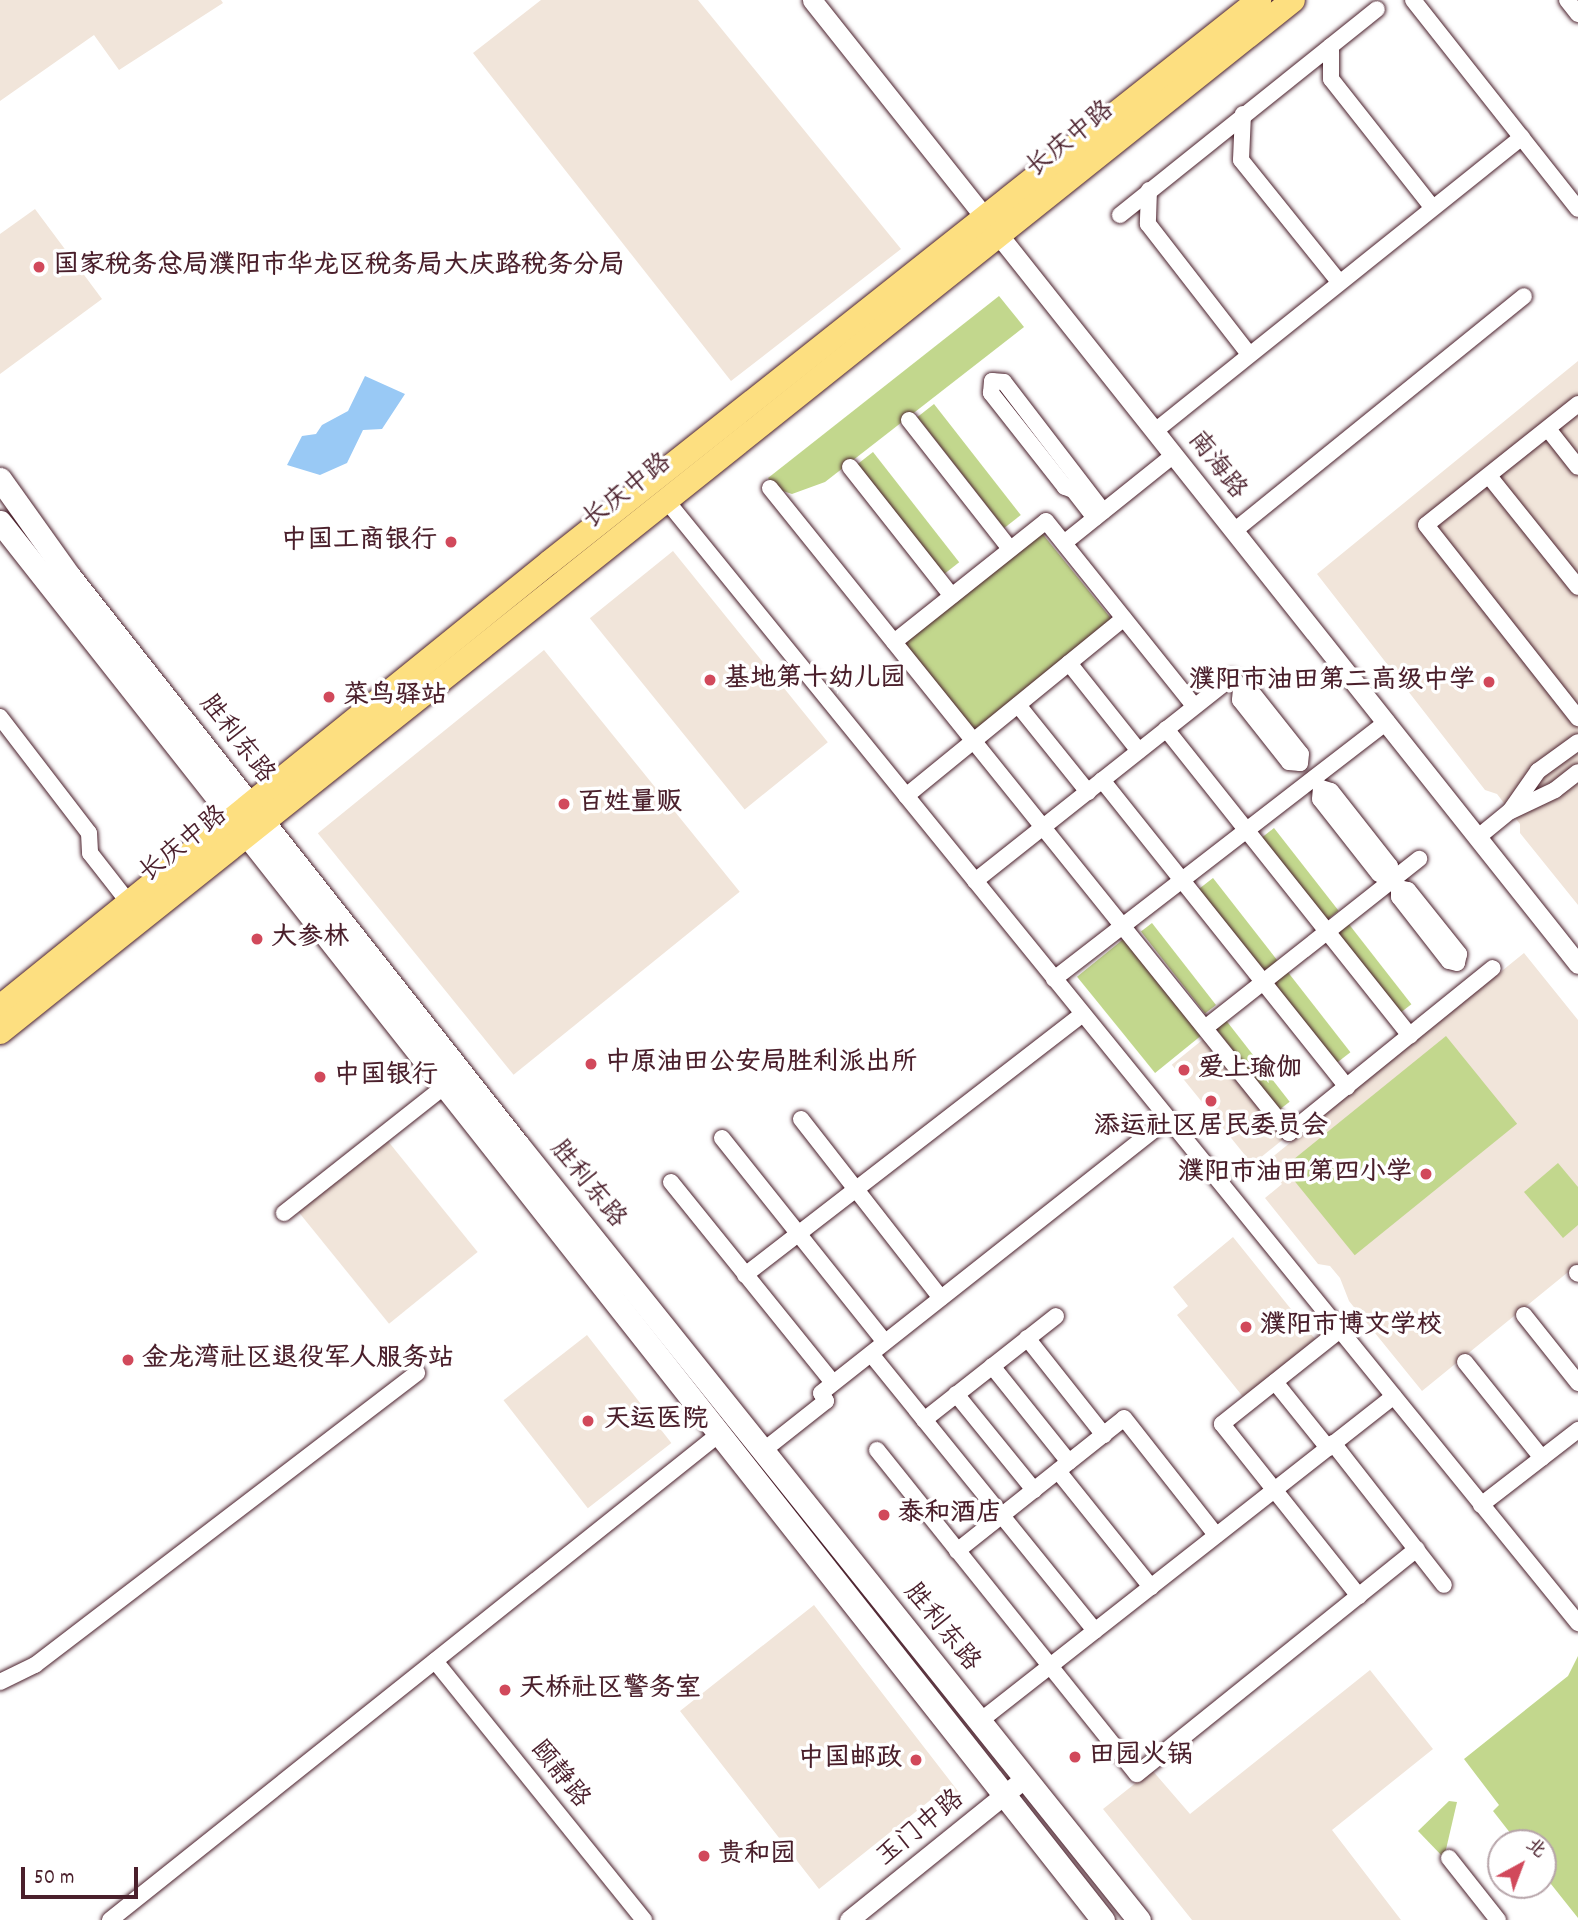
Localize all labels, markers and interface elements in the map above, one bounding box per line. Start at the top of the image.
street label: 长庆中路 [1021,95,1121,185]
place label: 国家税务总局濮阳市华龙区税务局大庆路税务分局 [53,251,625,283]
marker: 国家税务总局濮阳市华龙区税务局大庆路税务分局 [31,259,47,275]
street label: 南海路 [1180,426,1252,506]
street label: 长庆中路 [577,448,679,536]
place label: 中国工商银行 [281,526,437,558]
marker: 中国工商银行 [443,534,459,550]
place label: 基地第十幼儿园 [724,664,906,696]
place label: 濮阳市油田第二高级中学 [1189,666,1475,698]
marker: 基地第十幼儿园 [702,672,718,688]
marker: 濮阳市油田第二高级中学 [1481,674,1497,690]
place label: 菜鸟驿站 [343,681,447,713]
street label: 胜利东路 [192,689,280,791]
marker: 菜鸟驿站 [321,689,337,705]
place label: 百姓量贩 [578,788,682,820]
marker: 百姓量贩 [556,796,572,812]
street label: 长庆中路 [134,800,234,890]
place label: 大参林 [271,923,349,955]
marker: 大参林 [249,931,265,947]
place label: 中原油田公安局胜利派出所 [605,1048,917,1080]
place label: 爱上瑜伽 [1198,1054,1302,1086]
marker: 中原油田公安局胜利派出所 [583,1056,599,1072]
place label: 中国银行 [334,1061,438,1093]
marker: 爱上瑜伽 [1176,1062,1192,1078]
marker: 中国银行 [312,1069,328,1085]
marker: 添运社区居民委员会 [1203,1093,1219,1109]
place label: 添运社区居民委员会 [1094,1112,1328,1144]
street label: 胜利东路 [542,1135,632,1235]
place label: 濮阳市油田第四小学 [1178,1158,1412,1190]
marker: 濮阳市油田第四小学 [1418,1166,1434,1182]
place label: 濮阳市博文学校 [1260,1311,1442,1343]
marker: 濮阳市博文学校 [1238,1319,1254,1335]
place label: 金龙湾社区退役军人服务站 [142,1344,454,1376]
marker: 金龙湾社区退役军人服务站 [120,1352,136,1368]
place label: 天运医院 [604,1405,708,1437]
marker: 天运医院 [578,1411,598,1431]
place label: 泰和酒店 [898,1499,1002,1531]
marker: 泰和酒店 [876,1507,892,1523]
street label: 胜利东路 [896,1578,986,1678]
place label: 天桥社区警务室 [519,1674,701,1706]
marker: 天桥社区警务室 [497,1682,513,1698]
street label: 颐静路 [522,1735,596,1815]
place label: 田园火锅 [1089,1741,1193,1773]
place label: 中国邮政 [798,1744,902,1776]
marker: 田园火锅 [1067,1749,1083,1765]
marker: 中国邮政 [908,1752,924,1768]
street label: 玉门中路 [871,1784,971,1874]
north arrow [1487,1829,1557,1899]
text: 北 [1519,1833,1551,1866]
place label: 贵和园 [718,1840,796,1872]
marker: 贵和园 [696,1848,712,1864]
scale bar [24,1854,142,1898]
text: 50 m [34,1864,74,1894]

